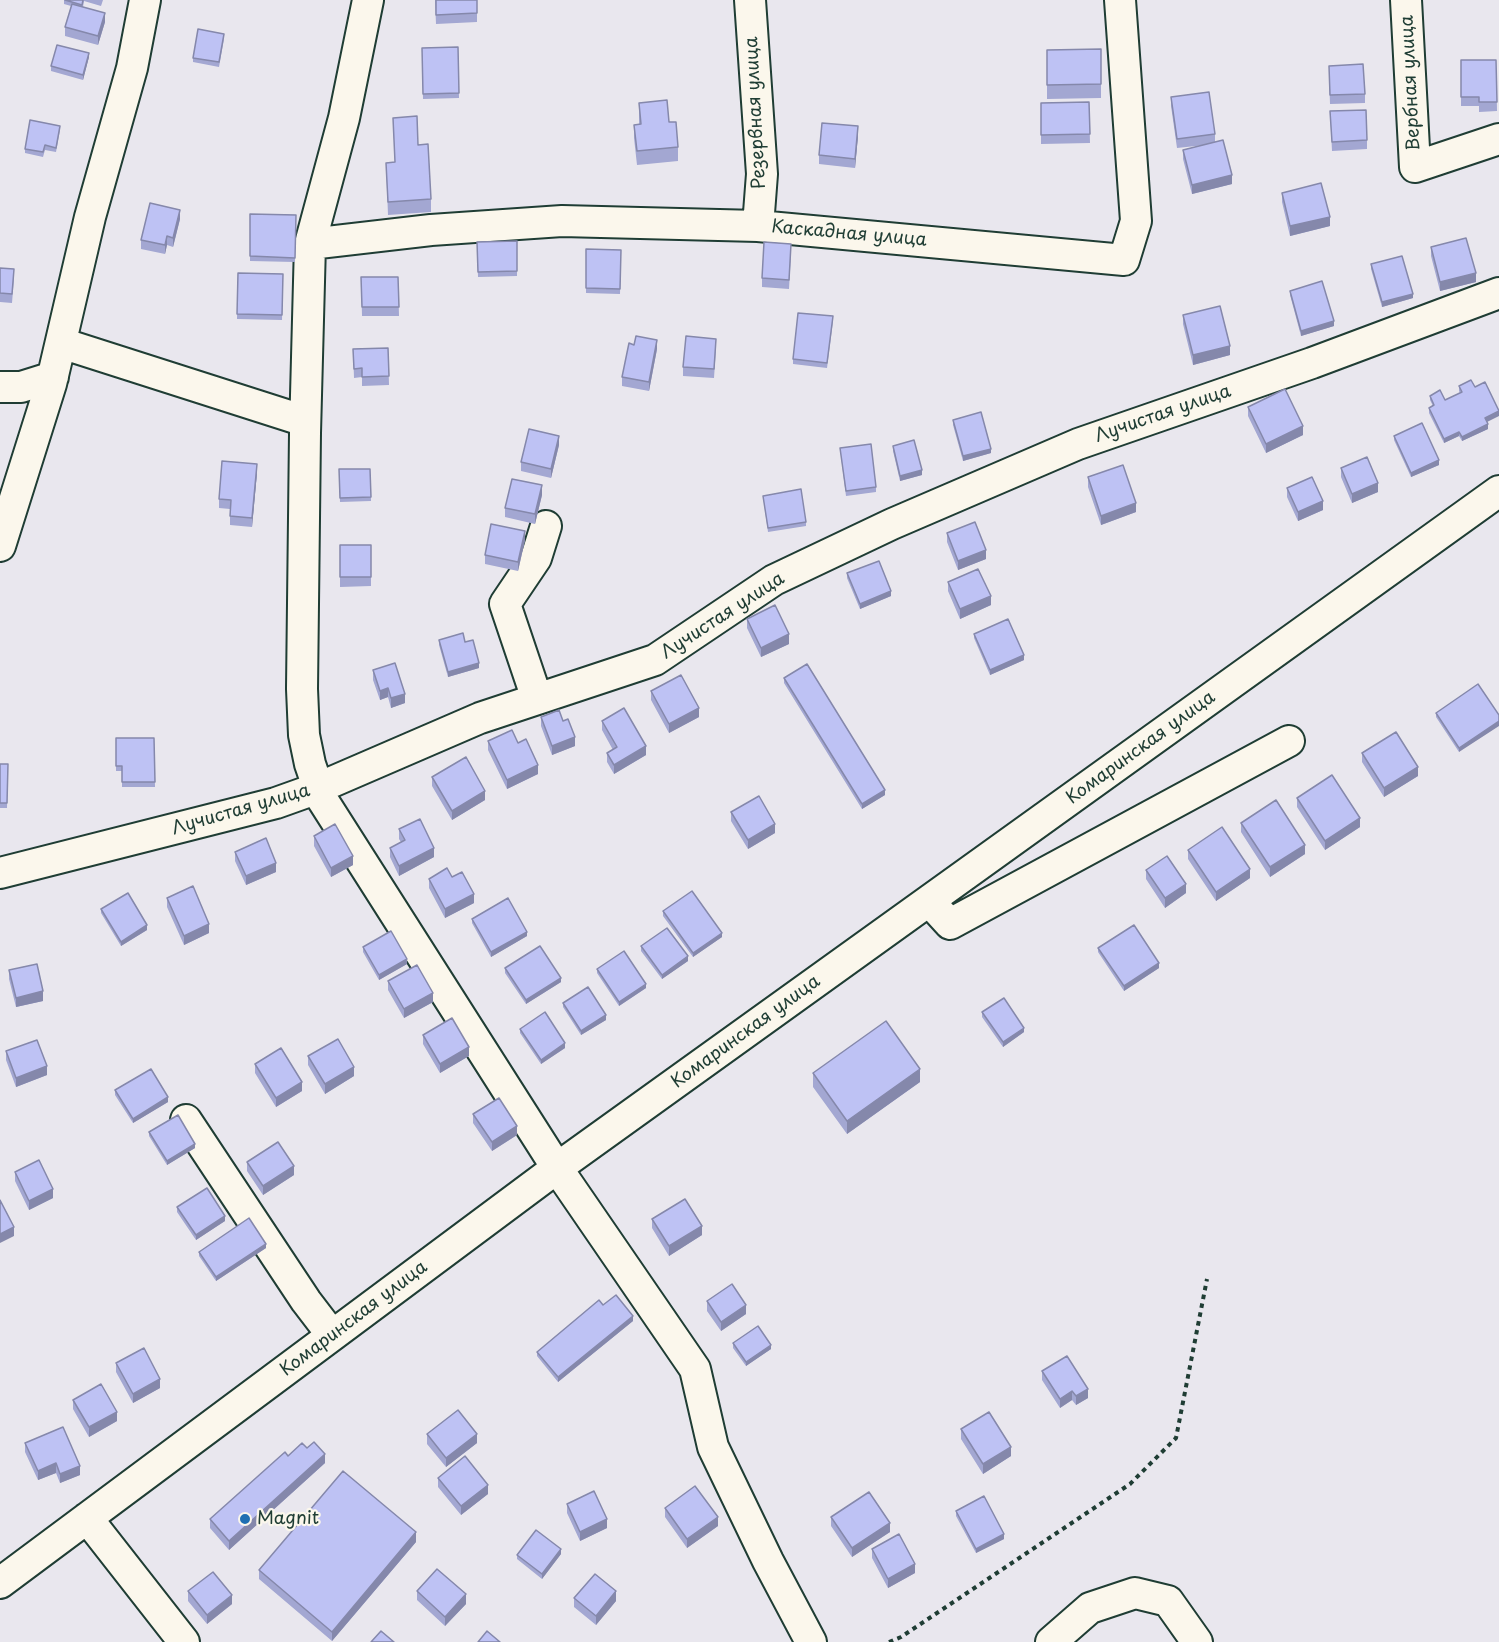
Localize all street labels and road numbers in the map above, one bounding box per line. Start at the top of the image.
street label: Вербная улица [1397,15,1425,151]
street label: Резервная улица [741,36,771,190]
street label: Каскадная улица [770,216,928,252]
street label: Лучистая улица [1092,381,1234,447]
street label: Лучистая улица [657,568,789,664]
street label: Комаринская улица [1063,687,1219,809]
street label: Лучистая улица [169,780,313,840]
street label: Комаринская улица [668,971,824,1093]
street label: Комаринская улица [276,1257,432,1381]

